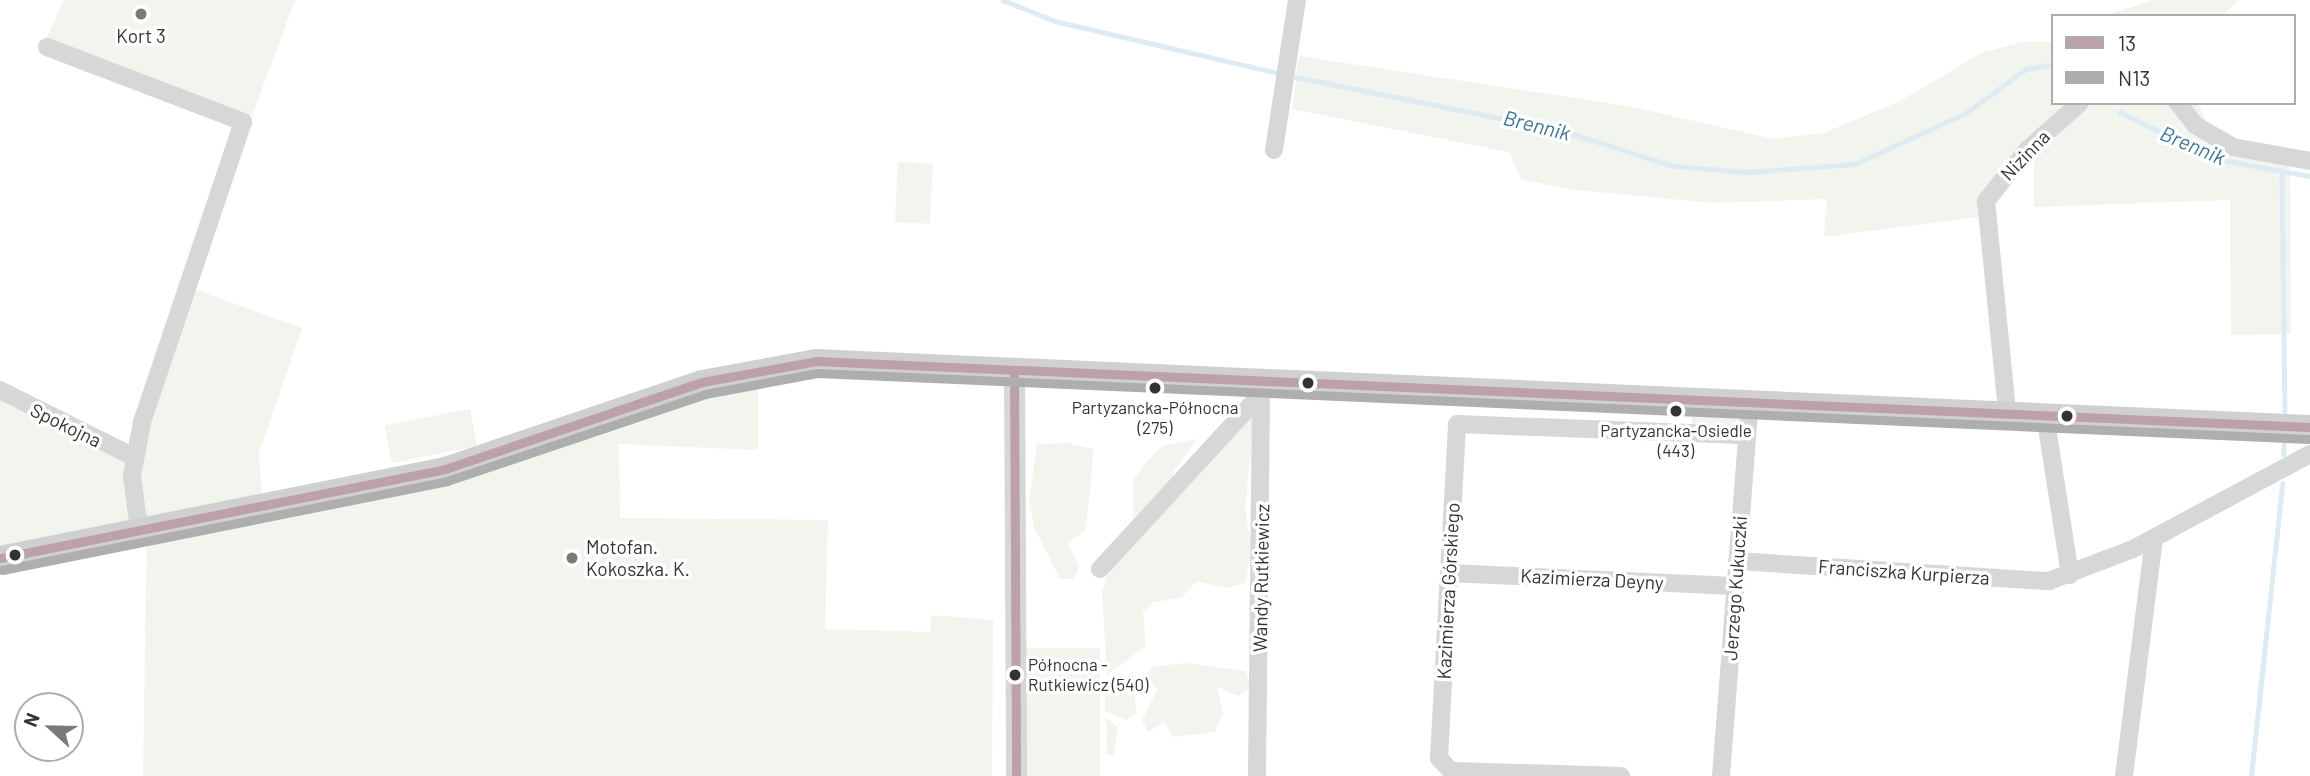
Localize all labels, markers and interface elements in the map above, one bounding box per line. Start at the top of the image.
marker: Kort 3 [133,6,149,22]
legend [2051,14,2296,105]
place label: Kort 3 [116,25,166,47]
text: 13 [2118,30,2136,55]
text: N13 [2118,65,2150,90]
water label: Brennik [1501,105,1573,145]
water label: Brennik [2157,120,2229,170]
street label: Nizinna [1996,125,2054,185]
unlabelled marker [1301,376,1315,390]
marker: Partyzancka-Północna (275) [1148,381,1162,395]
street label: Spokojna [27,398,105,452]
place label: Partyzancka-Północna (275) [1072,398,1238,438]
marker: Partyzancka-Osiedle (443) [1669,404,1683,418]
unlabelled marker [2060,409,2074,423]
place label: Partyzancka-Osiedle (443) [1600,421,1752,461]
street label: Kazimierza Górskiego [1432,502,1464,680]
street label: Wandy Rutkiewicz [1248,504,1274,652]
street label: Jerzego Kukuczki [1719,515,1751,661]
place label: Motofan. Kokoszka. K. [586,536,690,580]
unlabelled marker [8,548,22,562]
marker: Motofan. Kokoszka. K. [564,550,580,566]
street label: Franciszka Kurpierza [1818,555,1990,589]
street label: Kazimierza Deyny [1520,564,1664,594]
place label: Północna - Rutkiewicz (540) [1028,655,1148,695]
marker: Północna - Rutkiewicz (540) [1008,668,1022,682]
north arrow [14,692,84,762]
text: N [18,710,44,730]

